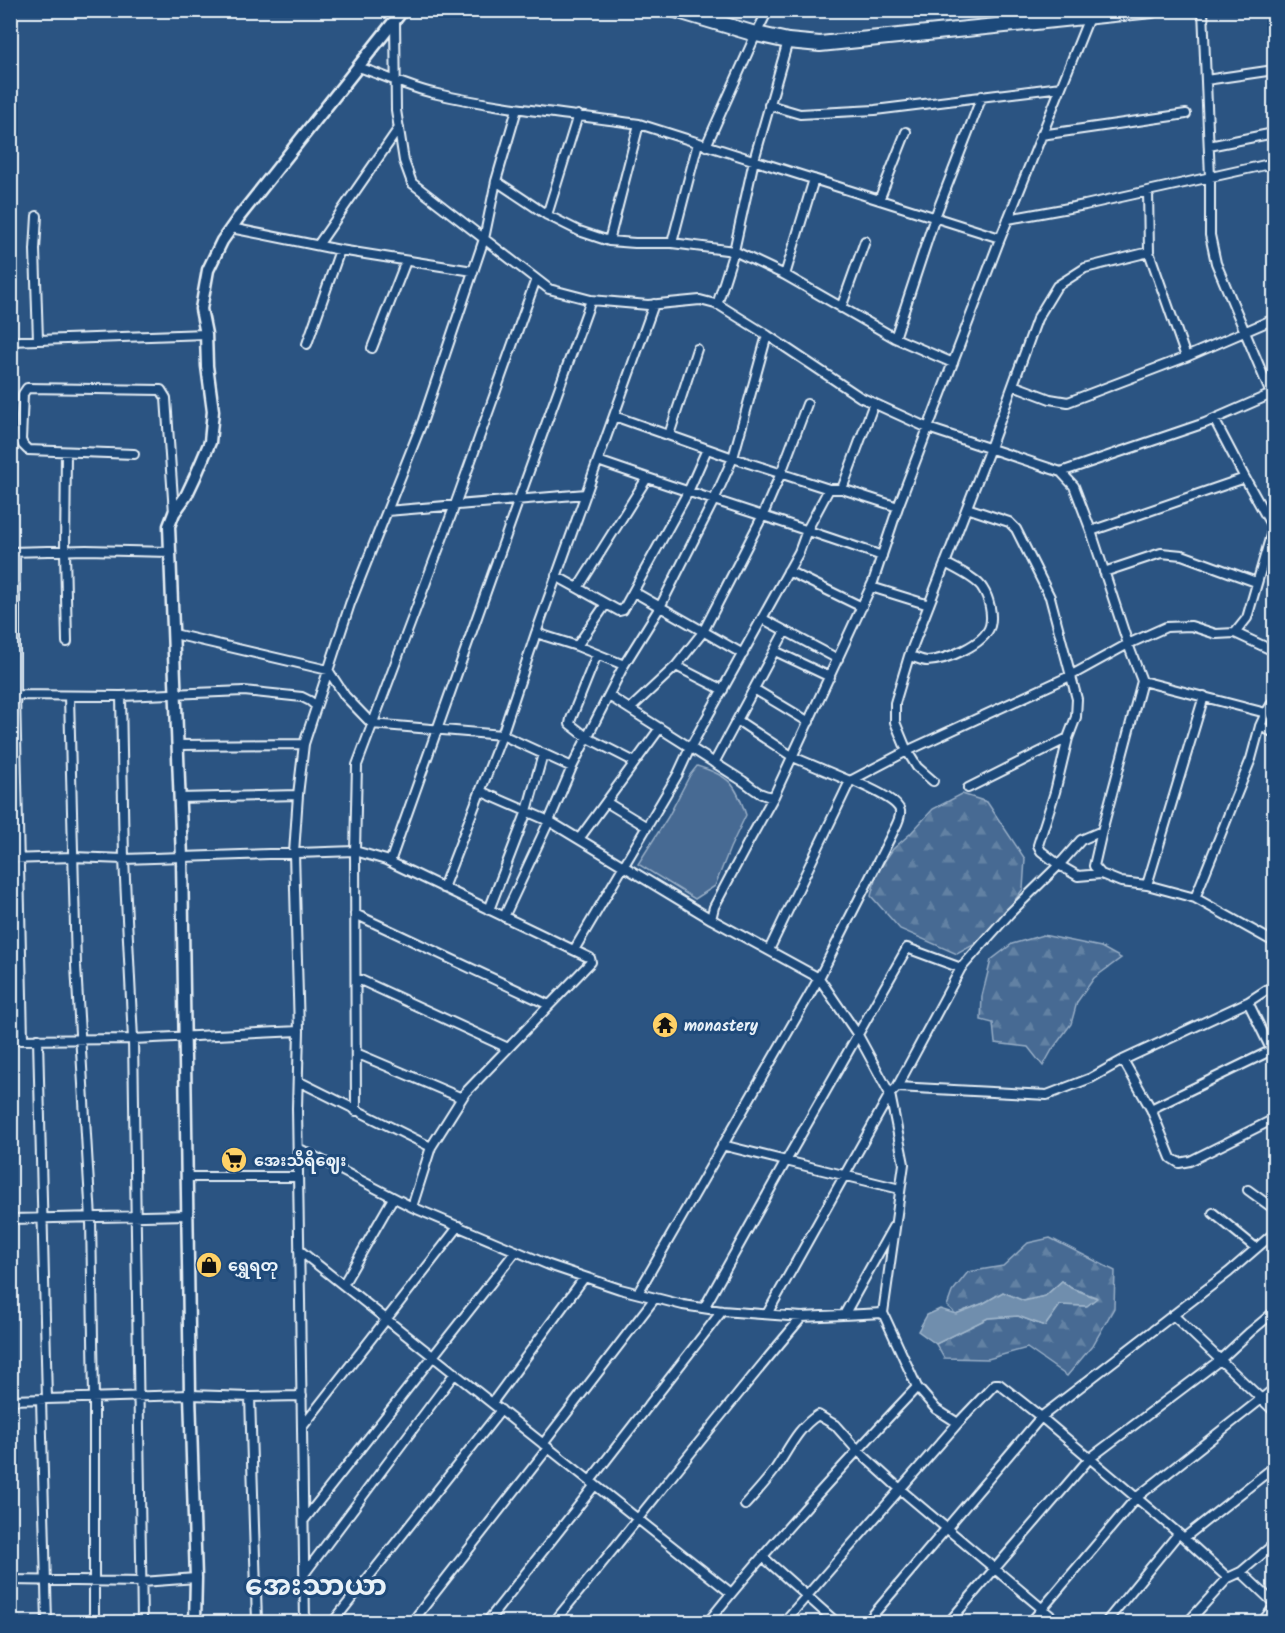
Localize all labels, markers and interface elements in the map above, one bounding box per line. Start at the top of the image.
temple icon: monastery [650,1010,680,1040]
place label: monastery [684,1014,759,1039]
supermarket icon: အေးသီရိဈေး [219,1145,249,1175]
place label: အေးသီရိဈေး [254,1149,346,1174]
shop icon: ရွှေရတု [194,1250,224,1280]
place label: ရွှေရတု [228,1254,278,1279]
district label: အေးသာယာ [245,1565,387,1610]

